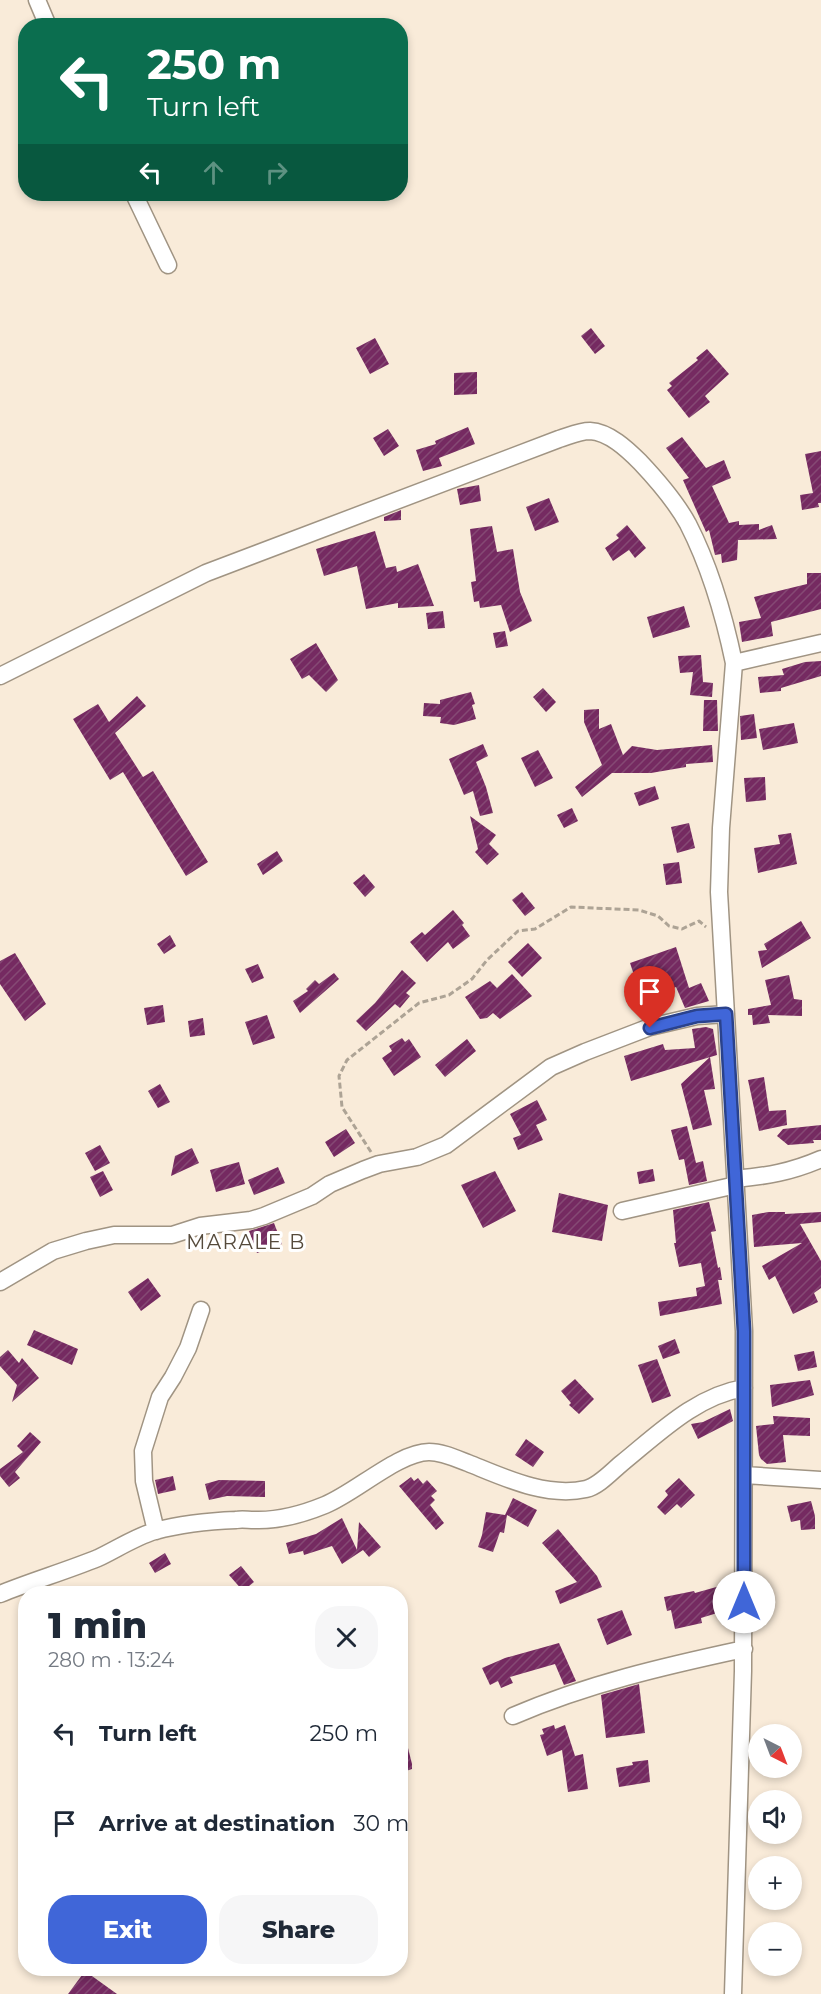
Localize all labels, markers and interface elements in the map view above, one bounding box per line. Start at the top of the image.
text: 250 m [147,38,281,90]
icon: left [48,42,126,120]
text: Turn left [147,90,260,123]
icon: left [134,156,167,189]
icon: ahead [197,156,230,189]
icon: right [260,156,293,189]
pin [624,966,675,1028]
icon: arrive [633,975,666,1008]
district label: MARALE B [186,1230,306,1254]
position arrow [712,1570,776,1634]
text: 1 min [48,1603,147,1647]
button: close [315,1606,378,1669]
text: 280 m · 13:24 [48,1648,174,1672]
icon: left [48,1717,81,1750]
text: Turn left [99,1720,197,1747]
text: 250 m [309,1720,378,1747]
north arrow [748,1724,802,1778]
map controls [748,1724,802,1976]
button: sound [748,1790,802,1844]
icon: arrive [48,1807,81,1840]
text: Arrive at destination [99,1810,335,1837]
text: 30 m [353,1810,409,1837]
button: + [748,1856,802,1910]
button: Exit [48,1895,207,1964]
button: Share [219,1895,378,1964]
button: − [748,1922,802,1976]

